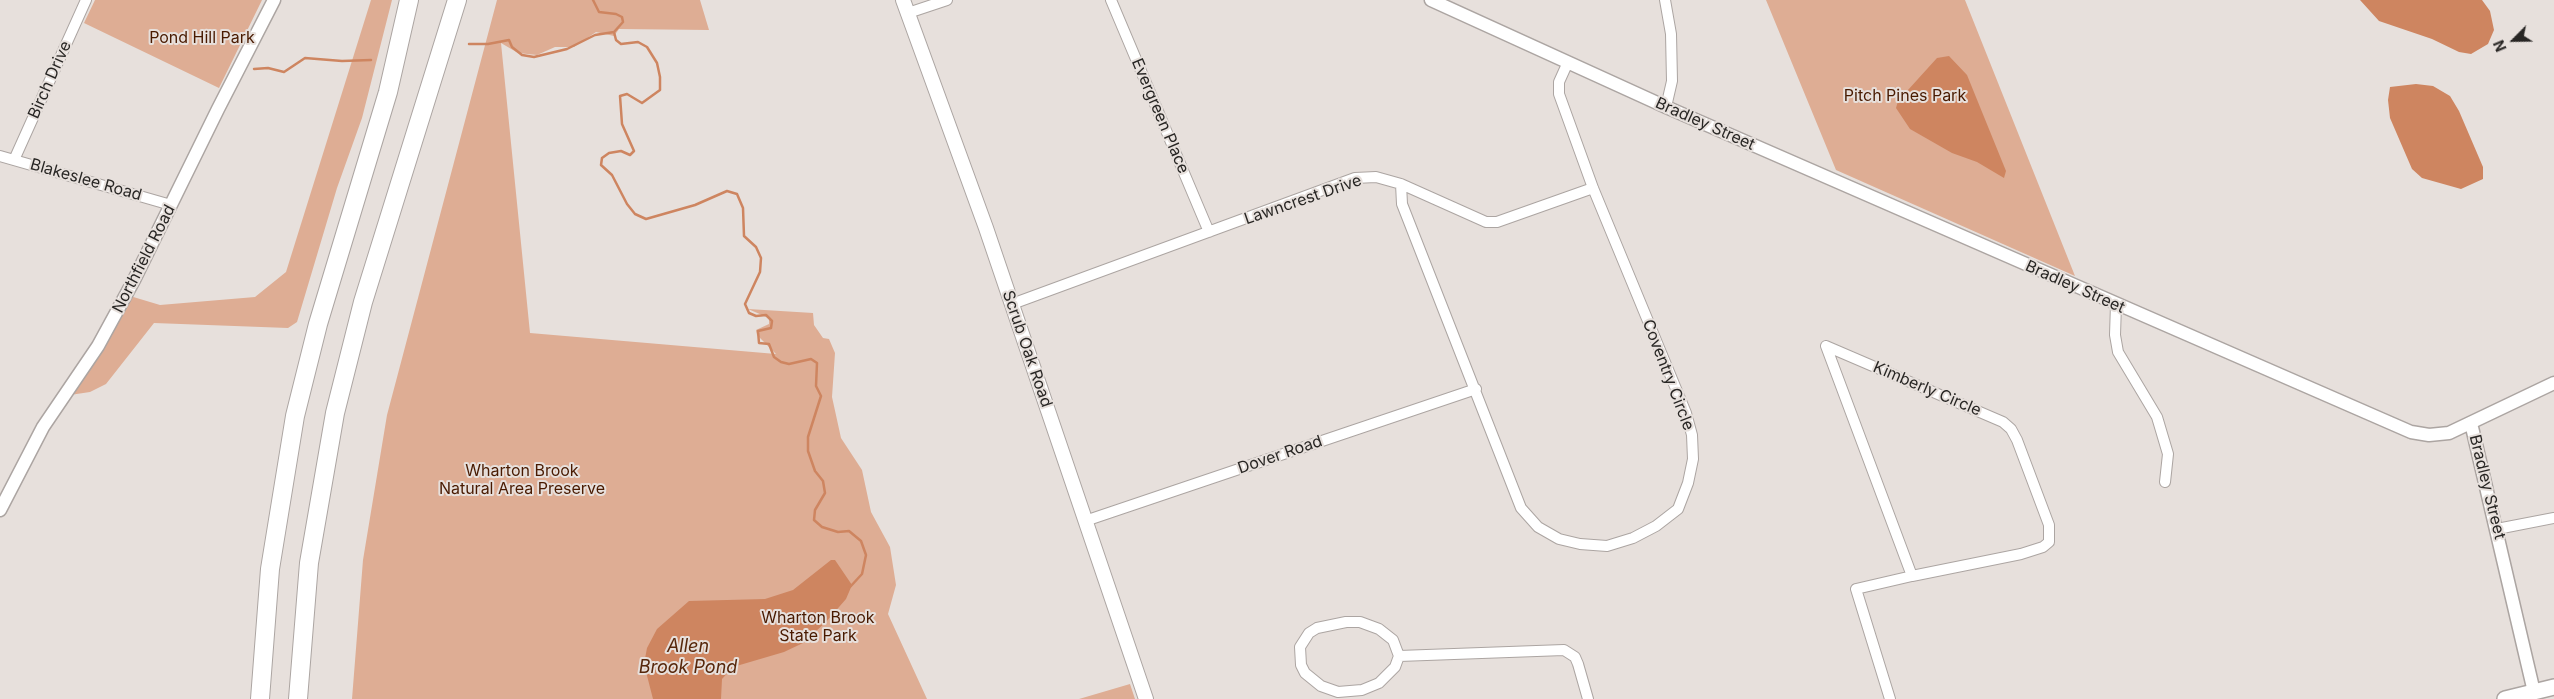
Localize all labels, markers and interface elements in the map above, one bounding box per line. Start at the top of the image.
north arrow [2489,15,2539,65]
park label: Pond Hill Park [149,28,255,48]
street label: Birch Drive [24,38,76,122]
text: N [2490,38,2510,54]
street label: Evergreen Place [1127,56,1193,176]
park label: Pitch Pines Park [1844,86,1966,106]
street label: Bradley Street [1652,94,1758,154]
street label: Blakeslee Road [28,155,144,205]
street label: Lawncrest Drive [1242,171,1364,229]
street label: Northfield Road [109,202,179,316]
street label: Bradley Street [2022,257,2128,317]
street label: Scrub Oak Road [998,288,1056,410]
street label: Coventry Circle [1638,317,1698,433]
street label: Kimberly Circle [1870,358,1984,420]
street label: Dover Road [1235,432,1325,478]
street label: Bradley Street [2465,433,2509,541]
park label: Wharton Brook Natural Area Preserve [439,461,605,499]
park label: Wharton Brook State Park [761,608,875,646]
water label: Allen Brook Pond [639,636,737,679]

